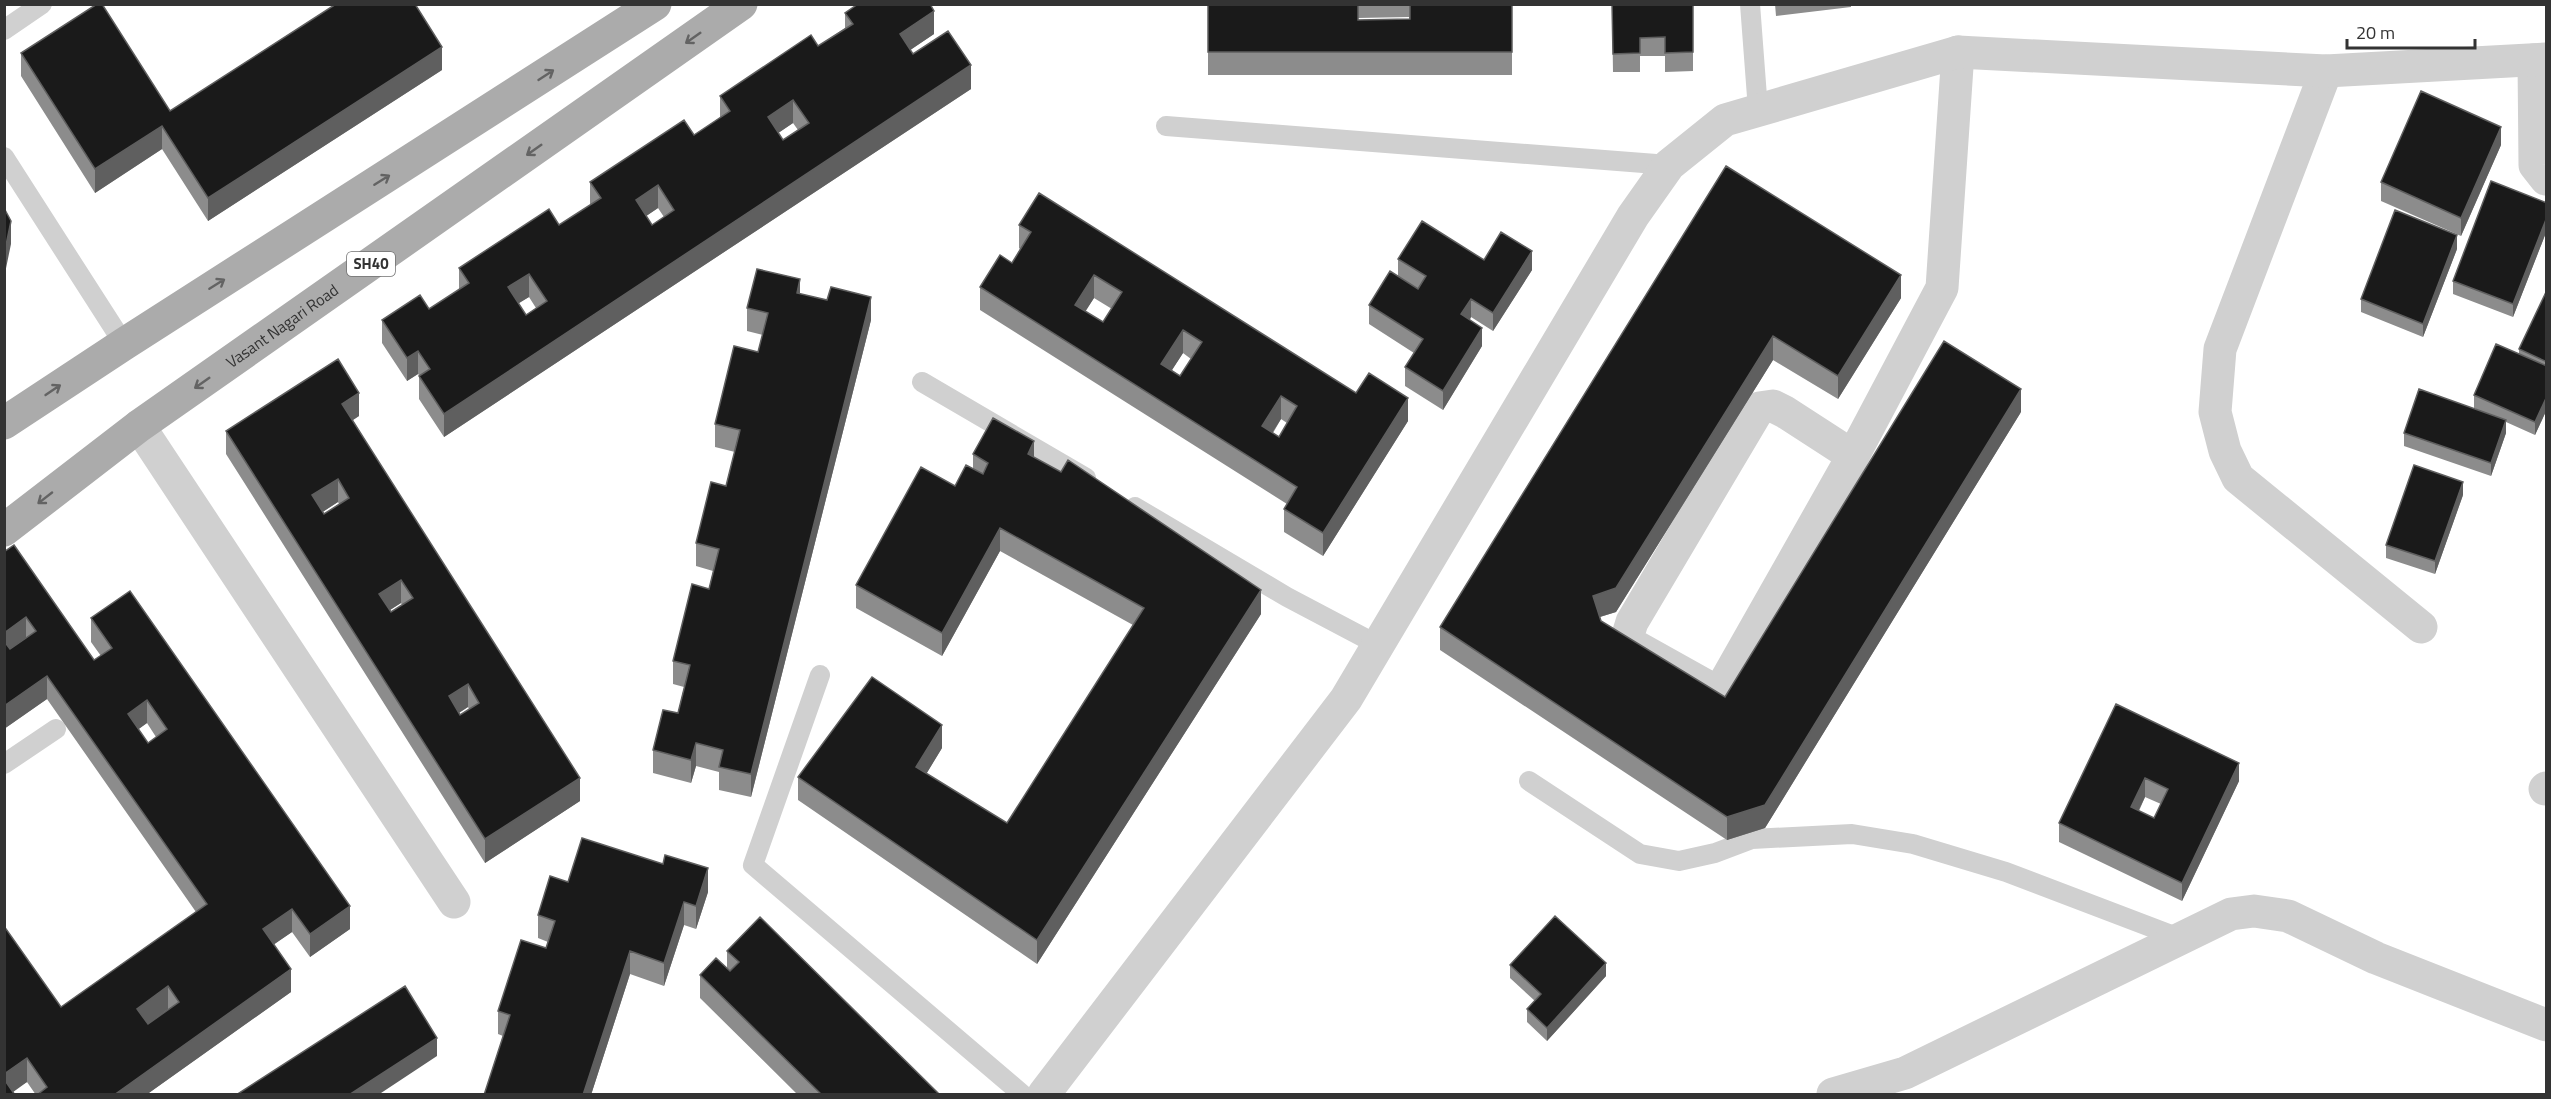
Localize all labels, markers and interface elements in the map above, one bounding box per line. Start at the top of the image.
scale bar [2347,12,2474,50]
text: 20 m [2356,19,2395,46]
one-way arrow [686,32,702,44]
one-way arrow [537,68,554,80]
one-way arrow [526,144,542,156]
one-way arrow [373,174,390,186]
road number: SH40 [347,252,395,276]
one-way arrow [208,278,225,290]
street label: Vasant Nagari Road [221,278,343,374]
one-way arrow [195,377,211,389]
one-way arrow [45,384,62,397]
one-way arrow [38,492,54,505]

